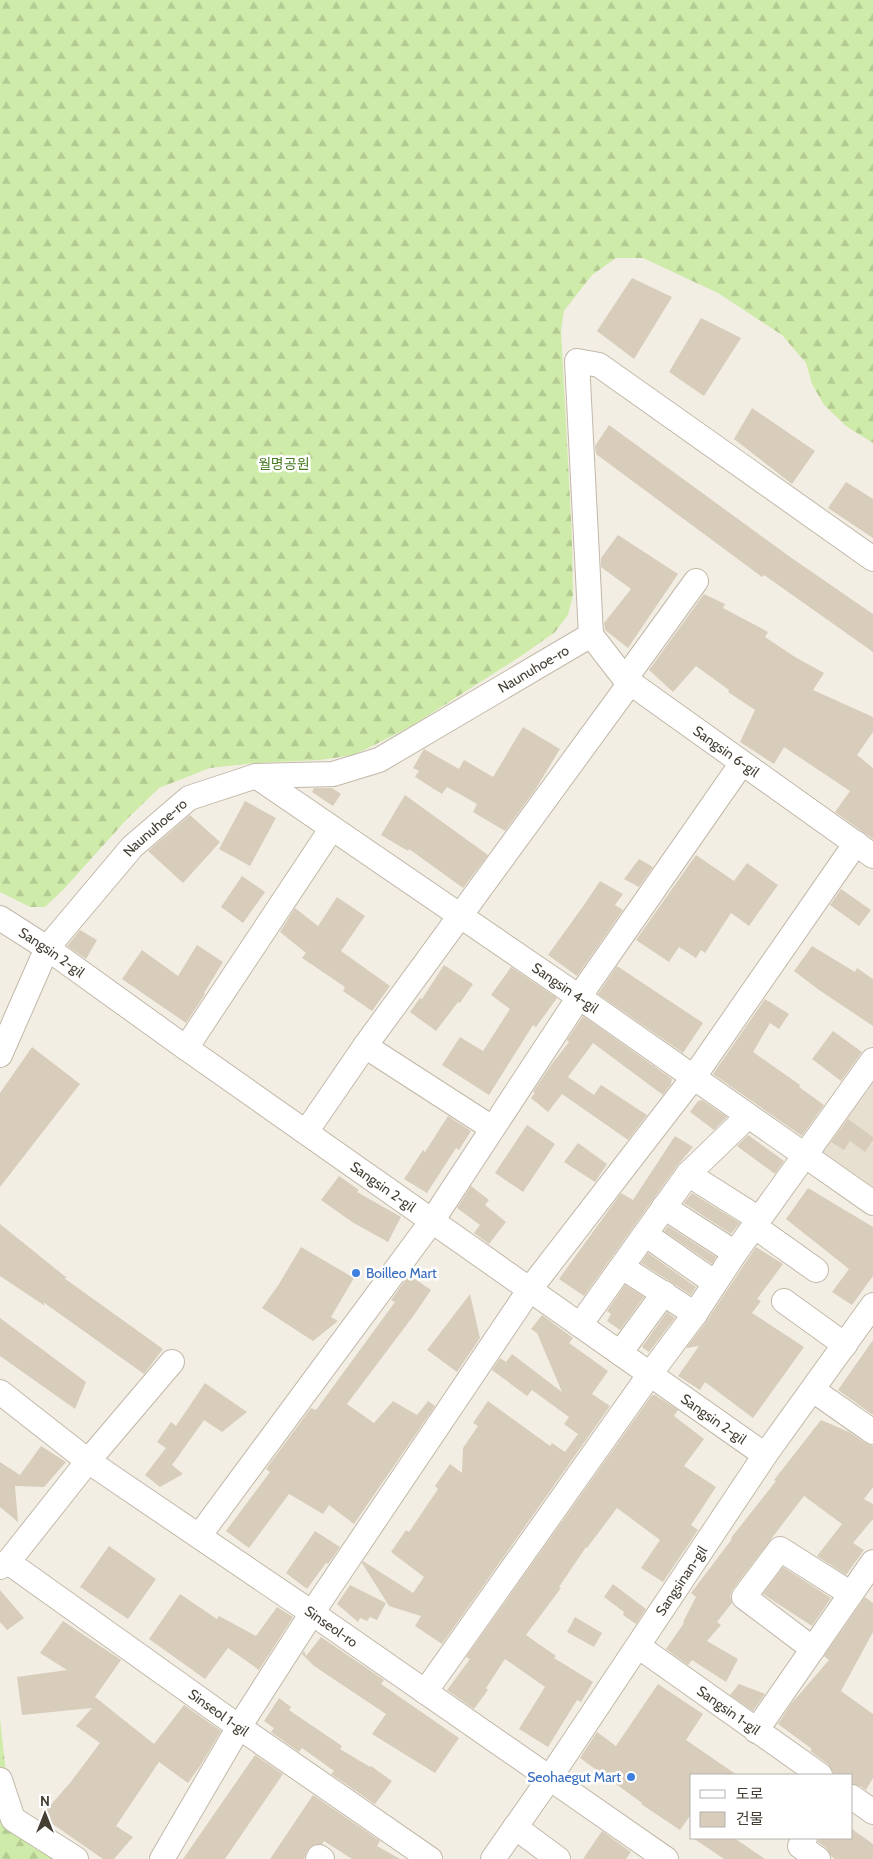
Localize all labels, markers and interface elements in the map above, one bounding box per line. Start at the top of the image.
park label: 월명공원 [258,455,310,473]
street label: Naunuhoe-ro [495,641,572,697]
street label: Sangsin 6-gil [690,722,763,781]
street label: Naunuhoe-ro [119,794,191,860]
street label: Sangsin 2-gil [15,923,89,982]
street label: Sangsin 4-gil [529,959,603,1017]
street label: Sangsin 2-gil [347,1157,420,1216]
place label: Boilleo Mart [366,1264,437,1282]
marker: Boilleo Mart [350,1267,362,1279]
street label: Sangsin 2-gil [677,1390,751,1449]
street label: Sangsinan-gil [651,1542,711,1619]
street label: Sinseol-ro [301,1602,362,1651]
street label: Sangsin 1-gil [693,1682,764,1739]
street label: Sinseol 1-gil [185,1685,253,1741]
place label: Seohaegut Mart [527,1768,621,1786]
marker: Seohaegut Mart [625,1771,637,1783]
legend [690,1774,853,1839]
text: 도로 [736,1785,764,1803]
north arrow [20,1789,70,1839]
text: N [40,1792,50,1810]
text: 건물 [736,1810,764,1828]

